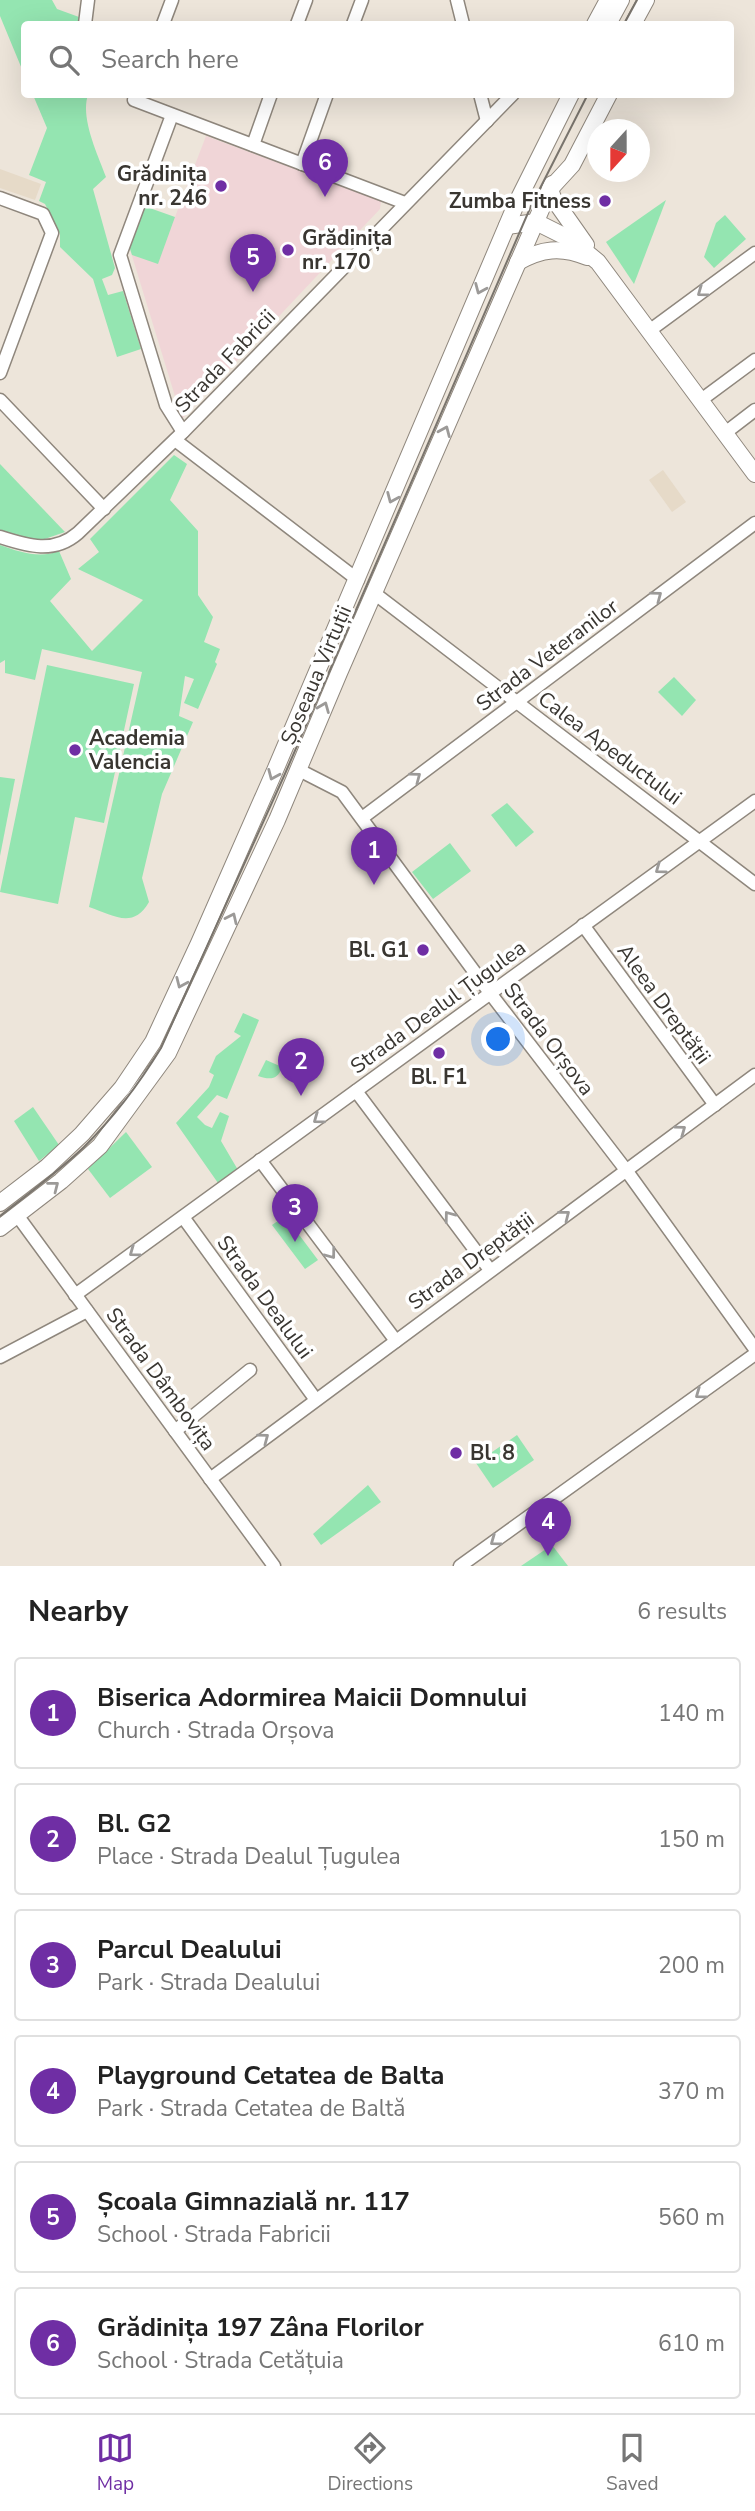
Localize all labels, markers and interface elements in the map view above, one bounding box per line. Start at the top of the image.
search box [21,21,734,98]
icon: search [45,41,83,79]
text: Search here [101,42,239,77]
north arrow [587,119,650,182]
pin: 6 [302,139,348,197]
place label: Grădinița nr. 246 [117,160,207,212]
marker: Grădinița nr. 246 [213,178,229,194]
place label: Zumba Fitness [449,187,591,215]
marker: Zumba Fitness [597,193,613,209]
place label: Grădinița nr. 170 [302,224,392,276]
pin: 5 [230,234,276,292]
marker: Grădinița nr. 170 [280,242,296,258]
one-way arrow [475,282,489,294]
one-way arrow [698,284,710,297]
street label: Strada Fabricii [168,303,282,419]
one-way arrow [436,426,450,438]
one-way arrow [386,491,400,504]
street label: Strada Veteranilor [470,592,624,718]
one-way arrow [649,592,662,605]
street label: Șoseaua Virtuții [274,601,358,749]
street label: Calea Apeductului [532,685,688,811]
one-way arrow [316,702,330,714]
place label: Academia Valencia [88,724,185,776]
marker: Academia Valencia [67,742,83,758]
one-way arrow [267,768,281,780]
one-way arrow [408,773,421,785]
pin: 1 [351,827,397,885]
one-way arrow [655,861,668,874]
one-way arrow [224,913,238,925]
street label: Strada Dealul Țugulea [345,934,531,1080]
place label: Bl. G1 [349,936,409,964]
street label: Aleea Dreptății [611,938,717,1070]
marker: Bl. G1 [415,942,431,958]
one-way arrow [175,976,189,988]
street label: Strada Orșova [497,977,601,1101]
your location [481,1022,515,1056]
pin: 2 [278,1038,324,1096]
marker: Bl. F1 [431,1045,447,1061]
place label: Bl. F1 [411,1063,467,1091]
one-way arrow [313,1110,326,1123]
one-way arrow [673,1125,686,1138]
one-way arrow [47,1182,59,1195]
pin: 3 [272,1184,318,1242]
street label: Strada Dreptății [402,1206,540,1316]
one-way arrow [445,1211,458,1224]
one-way arrow [558,1211,570,1224]
street label: Strada Dealului [211,1230,319,1364]
one-way arrow [129,1244,142,1257]
one-way arrow [322,1246,335,1259]
street label: Strada Dâmbovița [100,1302,222,1456]
one-way arrow [695,1386,708,1398]
one-way arrow [257,1434,269,1446]
place label: Bl. 8 [470,1439,515,1467]
marker: Bl. 8 [448,1445,464,1461]
pin: 4 [525,1498,571,1556]
one-way arrow [490,1533,503,1545]
text: Nearby [28,1591,128,1632]
text: 6 results [637,1596,727,1627]
text: Biserica Adormirea Maicii Domnului [97,1680,527,1715]
text: 1 [46,1698,60,1729]
text: 140 m [658,1698,725,1729]
text: Church · Strada Orșova [97,1715,335,1746]
text: Bl. G2 [97,1806,172,1841]
text: 2 [46,1824,60,1855]
text: 150 m [658,1824,725,1855]
text: Place · Strada Dealul Țugulea [97,1841,401,1872]
text: Parcul Dealului [97,1932,282,1967]
text: 3 [46,1950,60,1981]
text: 200 m [658,1950,725,1981]
text: Park · Strada Dealului [97,1967,320,1998]
text: Playground Cetatea de Balta [97,2058,444,2093]
text: 4 [46,2076,60,2107]
text: 370 m [658,2076,725,2107]
text: Park · Strada Cetatea de Baltă [97,2093,406,2124]
text: Școala Gimnazială nr. 117 [97,2184,410,2219]
text: 5 [46,2202,60,2233]
text: 560 m [658,2202,725,2233]
text: School · Strada Fabricii [97,2219,331,2250]
text: Grădinița 197 Zâna Florilor [97,2310,424,2345]
text: 6 [46,2328,60,2359]
text: 610 m [658,2328,725,2359]
text: School · Strada Cetățuia [97,2345,344,2376]
tab: Map [96,2429,134,2497]
tab: Directions [327,2429,413,2497]
tab: Saved [606,2429,659,2497]

